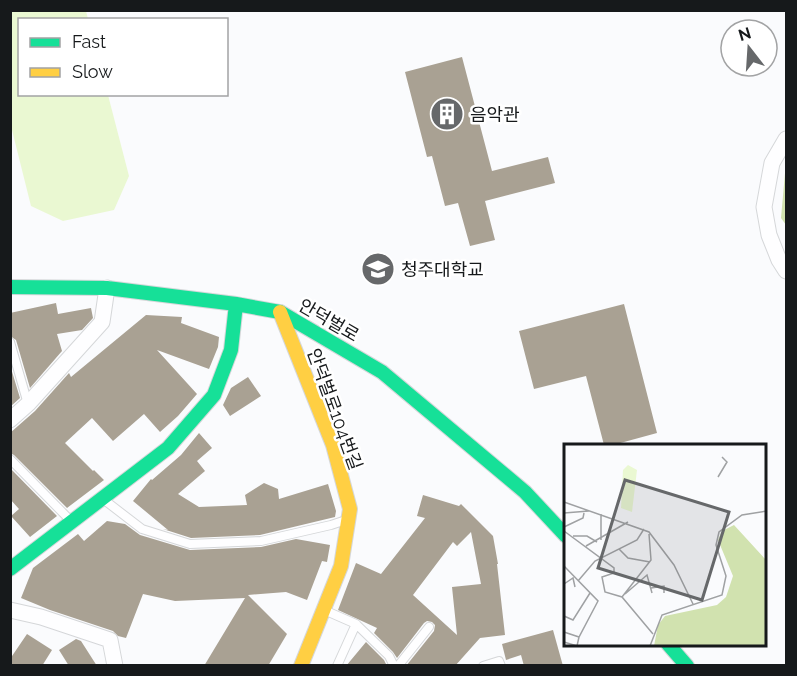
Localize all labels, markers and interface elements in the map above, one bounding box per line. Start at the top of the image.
legend [18,18,228,96]
north arrow [719,18,779,78]
text: N [736,23,753,45]
text: Fast [72,31,106,52]
text: Slow [72,61,113,82]
building icon: 음악관 [429,96,465,132]
place label: 음악관 [470,104,520,125]
school or university icon: 청주대학교 [360,251,396,287]
place label: 청주대학교 [401,259,484,280]
street label: 안덕벌로 [295,294,363,346]
street label: 안덕벌로104번길 [303,345,367,473]
inset map [564,444,767,646]

